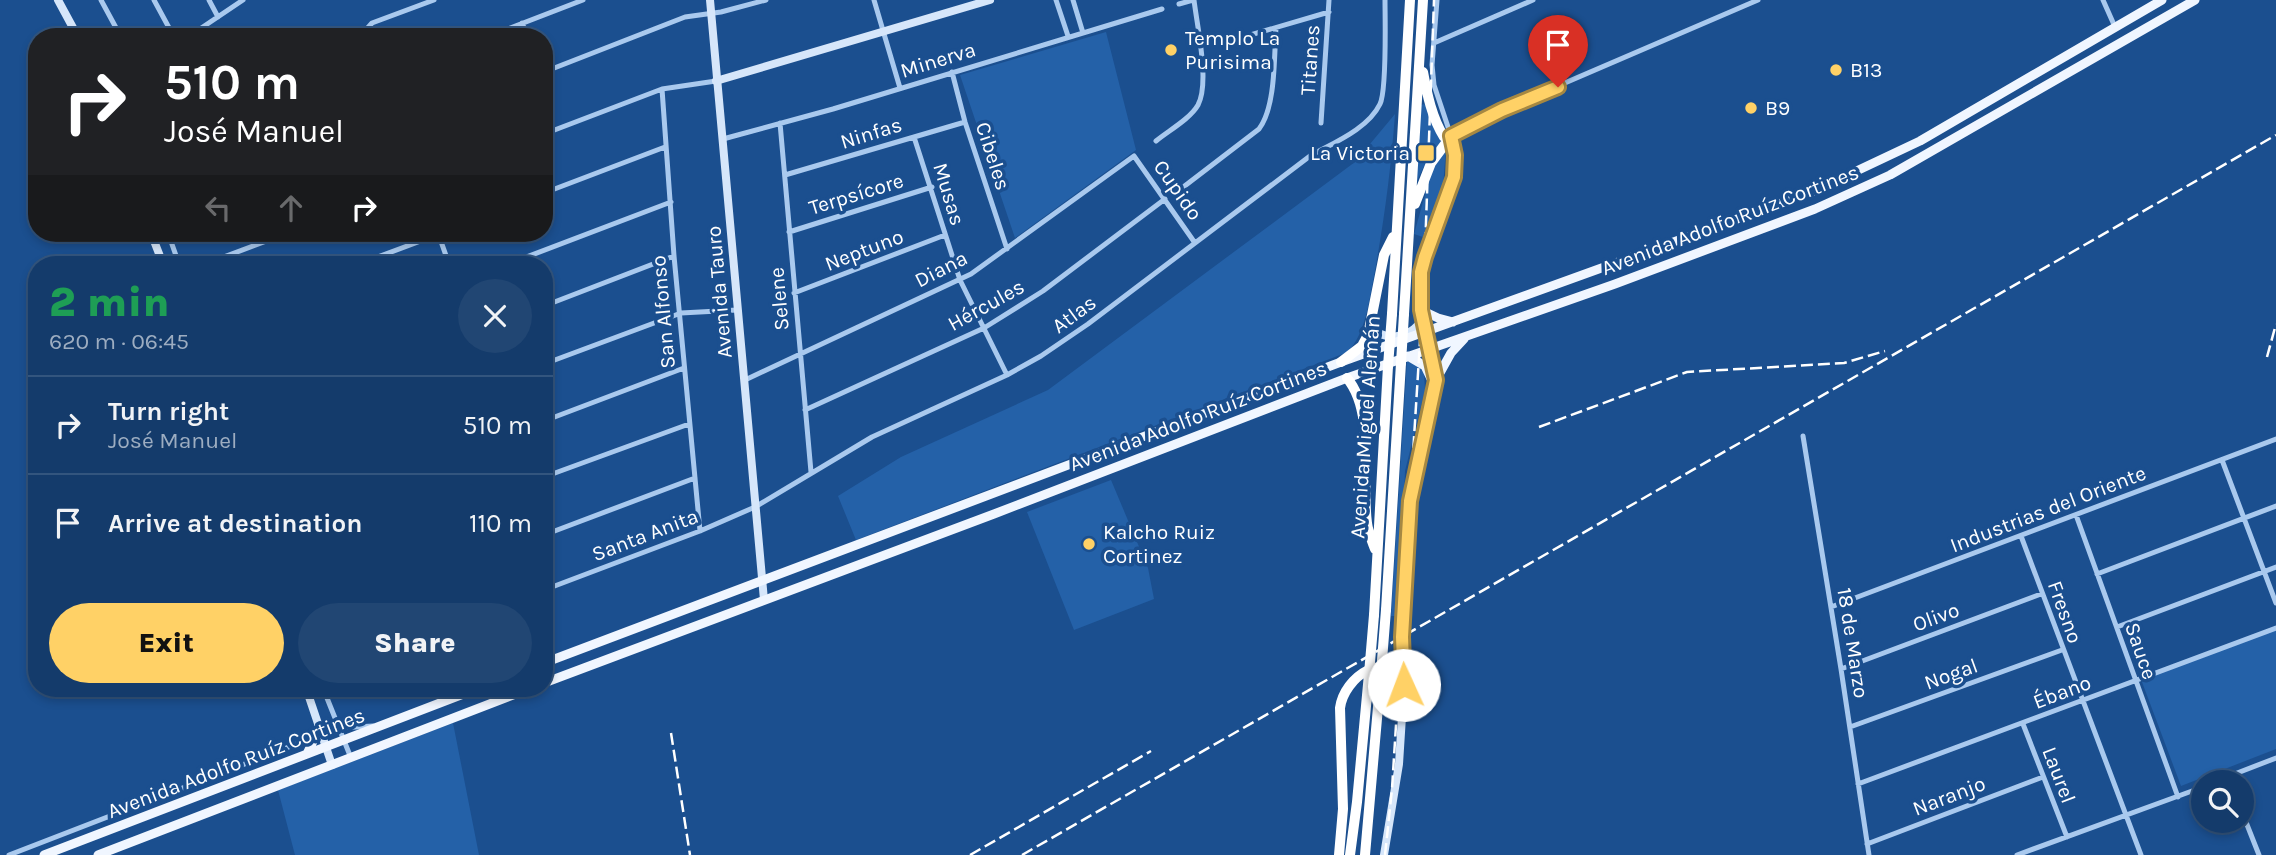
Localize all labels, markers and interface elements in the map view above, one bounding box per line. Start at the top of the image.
pin [1528,15,1588,87]
street label: Titanes [1296,24,1324,96]
place label: Templo La Purisima [1185,26,1280,74]
icon: arrive [1539,26,1577,64]
street label: Minerva [898,37,978,83]
marker: Templo La Purisima [1163,42,1179,58]
text: 510 m [164,54,300,111]
icon: right [49,56,140,147]
place label: B13 [1850,58,1882,82]
marker: B13 [1828,62,1844,78]
place label: B9 [1765,96,1790,120]
marker: B9 [1743,100,1759,116]
street label: Ninfas [837,112,905,154]
text: José Manuel [164,113,344,150]
street label: Cibeles [971,119,1015,193]
place label: La Victoria [1310,141,1410,165]
marker: La Victoria [1416,143,1436,163]
street label: Cupido [1149,155,1207,225]
street label: Musas [928,160,970,228]
street label: Avenida Adolfo Ruíz Cortines [1598,160,1862,280]
street label: Terpsícore [806,168,906,220]
icon: left [199,189,237,227]
icon: ahead [272,189,310,227]
icon: right [345,189,383,227]
street label: Neptuno [821,224,907,276]
street label: Avenida Tauro [701,225,737,359]
street label: Diana [911,246,971,292]
street label: San Alfonso [646,254,680,370]
street label: Selene [764,266,794,332]
street label: Hércules [944,274,1028,336]
text: 2 min [49,277,169,327]
button: close [458,279,532,353]
street label: Atlas [1047,290,1101,338]
street label: Avenida Miguel Alemán [1345,315,1385,539]
text: 620 m · 06:45 [49,328,189,355]
street label: Avenida Adolfo Ruíz Cortines [1066,356,1330,476]
text: Turn right [108,396,229,427]
icon: right [49,406,87,444]
text: 510 m [463,410,532,441]
text: José Manuel [108,427,237,454]
street label: Industrias del Oriente [1947,461,2149,557]
icon: arrive [49,504,87,542]
street label: Santa Anita [588,504,702,566]
text: Arrive at destination [108,508,362,539]
text: 110 m [469,508,532,539]
place label: Kalcho Ruiz Cortinez [1103,520,1215,568]
marker: Kalcho Ruiz Cortinez [1081,536,1097,552]
street label: Fresno [2043,578,2087,646]
street label: 18 de Marzo [1832,586,1874,700]
street label: Olivo [1909,598,1963,636]
button: Exit [49,603,284,683]
button: Share [298,603,532,683]
street label: Sauce [2120,619,2162,683]
position arrow [1367,648,1441,722]
street label: Nogal [1921,653,1981,695]
street label: Ébano [2030,670,2094,714]
street label: Avenida Adolfo Ruíz Cortines [104,703,368,823]
street label: Laurel [2037,743,2081,807]
map controls [2191,770,2254,833]
button: search [2191,770,2254,833]
street label: Naranjo [1909,771,1989,821]

